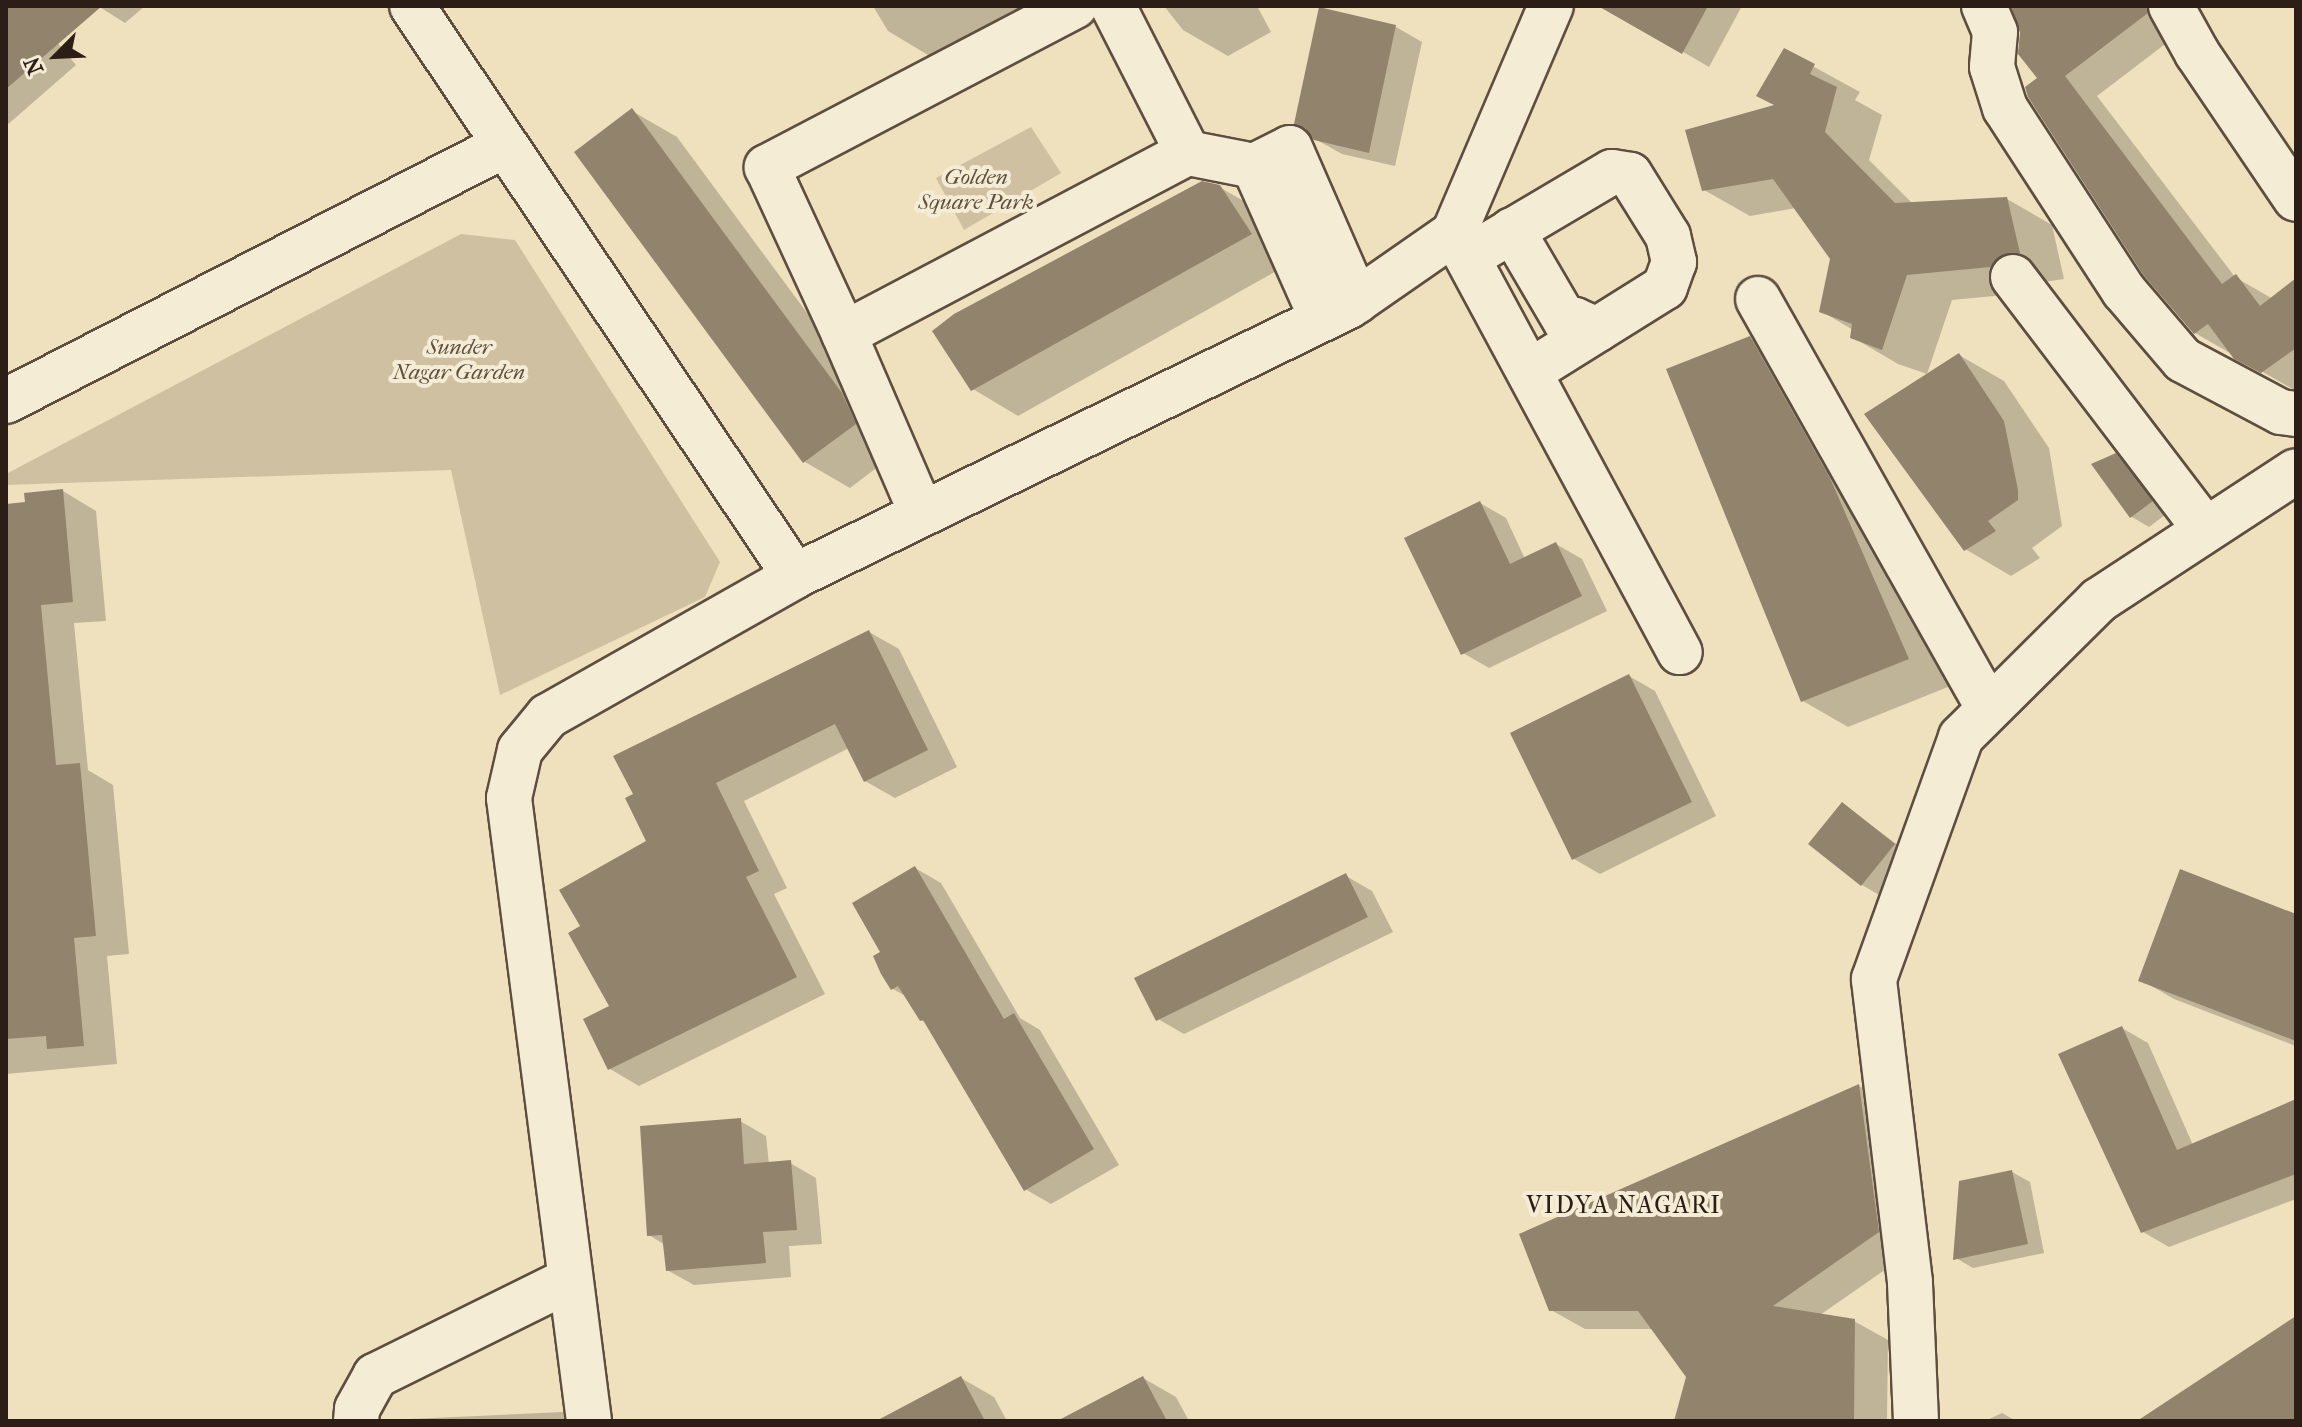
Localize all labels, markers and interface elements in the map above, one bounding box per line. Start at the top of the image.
north arrow [16,16,96,96]
text: N [19,53,49,79]
park label: Golden Square Park [918,164,1034,216]
park label: Sunder Nagar Garden [393,334,525,386]
district label: VIDYA NAGARI [1526,1192,1722,1220]

